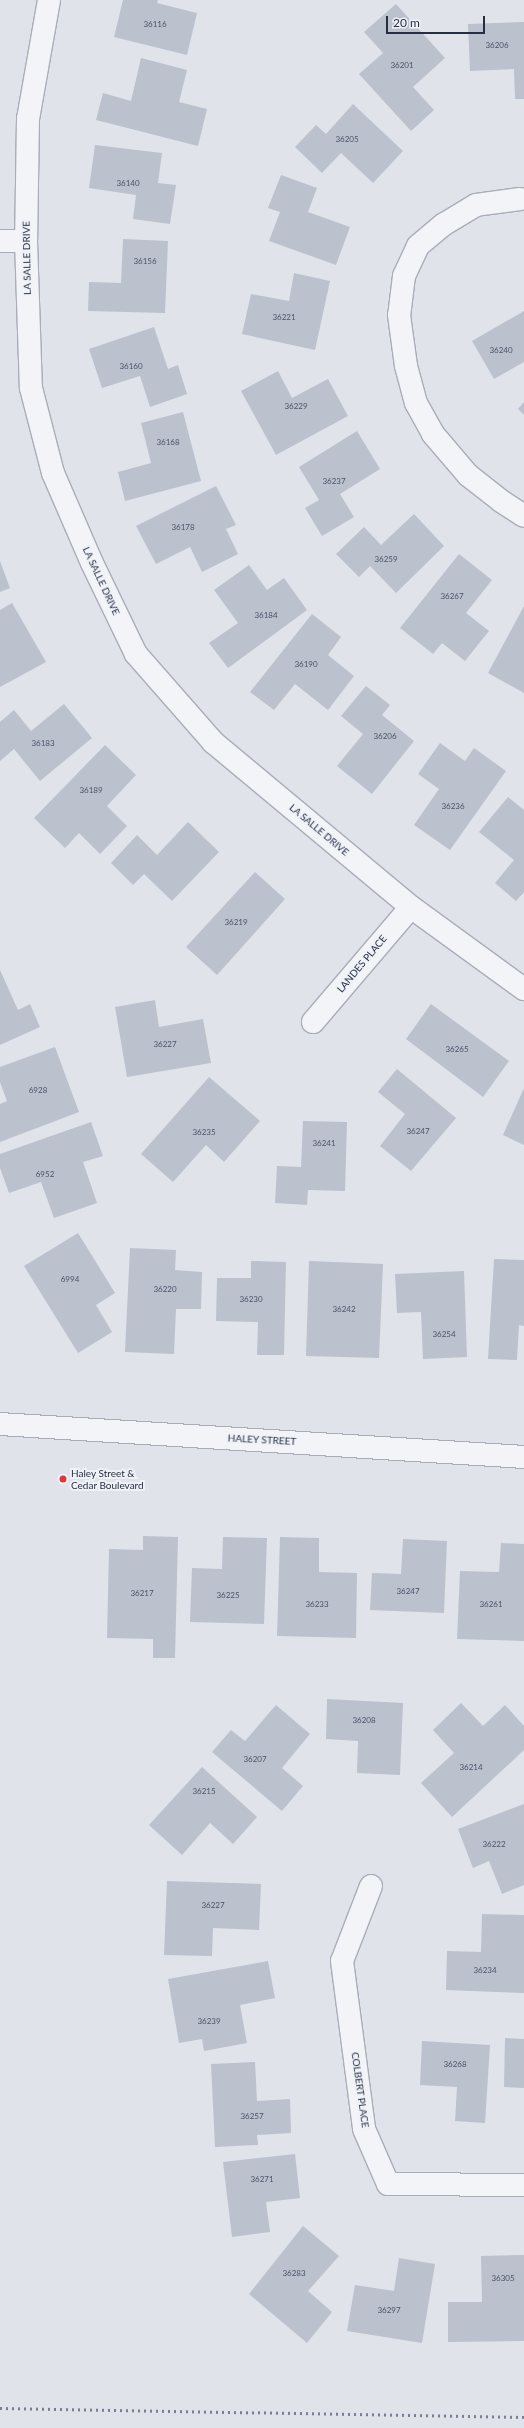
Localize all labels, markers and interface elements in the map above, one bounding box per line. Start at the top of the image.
scale bar [388,8,487,34]
text: 20 m [393,15,420,30]
house number: 36116 [143,20,167,30]
house number: 36206 [485,41,509,51]
house number: 36201 [390,61,414,71]
house number: 36205 [335,135,359,145]
house number: 36140 [116,179,140,189]
street label: LA SALLE DRIVE [20,221,34,295]
house number: 36156 [133,257,157,267]
house number: 36221 [272,313,296,323]
house number: 36240 [489,346,513,356]
house number: 36160 [119,362,143,372]
house number: 36229 [284,402,308,412]
house number: 36168 [156,438,180,448]
house number: 36237 [322,477,346,487]
house number: 36178 [171,523,195,533]
street label: LA SALLE DRIVE [80,545,122,617]
house number: 36259 [374,555,398,565]
house number: 36267 [440,592,464,602]
house number: 36184 [254,611,278,621]
house number: 36190 [294,660,318,670]
house number: 36206 [373,732,397,742]
house number: 36183 [31,739,55,749]
house number: 36189 [79,786,103,796]
street label: LA SALLE DRIVE [287,802,351,858]
house number: 36236 [441,802,465,812]
house number: 36219 [224,918,248,928]
street label: LANDES PLACE [335,933,389,995]
house number: 36227 [153,1040,177,1050]
house number: 36265 [445,1045,469,1055]
house number: 6928 [29,1086,47,1096]
house number: 36247 [406,1127,430,1137]
house number: 36235 [192,1128,216,1138]
house number: 36241 [312,1139,336,1149]
house number: 6952 [36,1170,54,1180]
house number: 6994 [61,1275,79,1285]
house number: 36220 [153,1285,177,1295]
house number: 36230 [239,1295,263,1305]
house number: 36242 [332,1305,356,1315]
house number: 36254 [432,1330,456,1340]
street label: HALEY STREET [227,1432,297,1448]
place label: Haley Street & Cedar Boulevard [71,1467,144,1490]
marker: Haley Street & Cedar Boulevard [58,1474,68,1484]
house number: 36247 [396,1587,420,1597]
house number: 36217 [130,1589,154,1599]
house number: 36225 [216,1591,240,1601]
house number: 36233 [305,1600,329,1610]
house number: 36261 [479,1600,503,1610]
house number: 36208 [352,1716,376,1726]
house number: 36207 [243,1755,267,1765]
house number: 36214 [459,1763,483,1773]
house number: 36215 [192,1787,216,1797]
house number: 36222 [482,1840,506,1850]
house number: 36227 [201,1901,225,1911]
house number: 36234 [473,1966,497,1976]
house number: 36239 [197,2017,221,2027]
street label: COLBERT PLACE [349,2051,371,2129]
house number: 36268 [443,2060,467,2070]
house number: 36257 [240,2112,264,2122]
house number: 36271 [250,2175,274,2185]
house number: 36283 [282,2269,306,2279]
house number: 36305 [491,2274,515,2284]
house number: 36297 [377,2306,401,2316]

